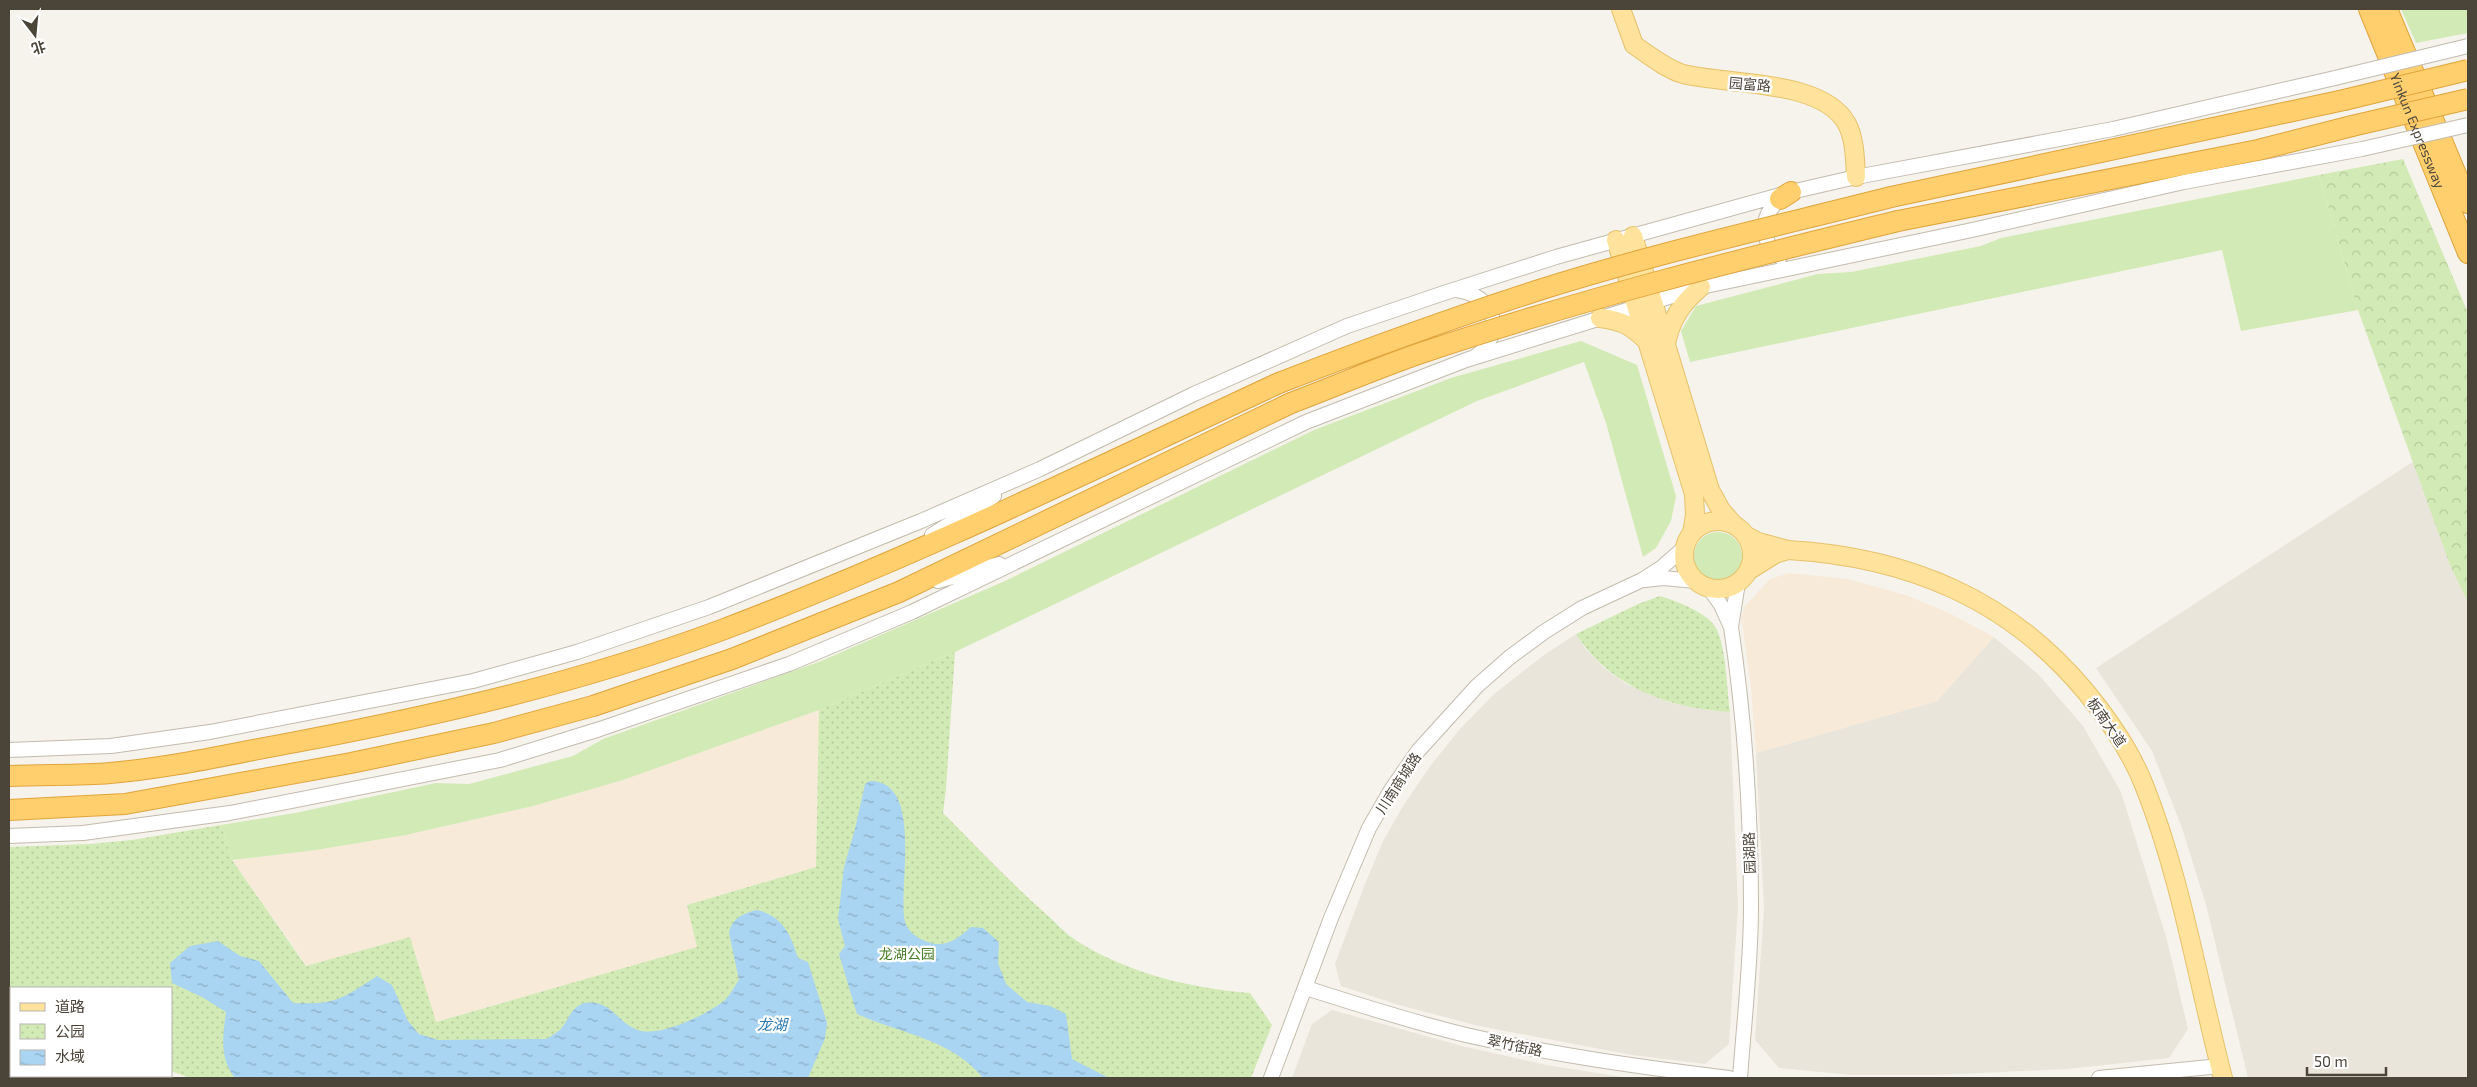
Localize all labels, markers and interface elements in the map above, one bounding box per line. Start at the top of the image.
north arrow [10,10,60,60]
text: 北 [30,38,48,58]
street label: Yinkun Expressway [2387,70,2450,191]
street label: 园富路 [1728,74,1772,94]
street label: 板南大道 [2084,694,2130,750]
street label: 川南商城路 [1372,749,1424,817]
street label: 园湖路 [1740,832,1758,874]
park label: 龙湖公园 [879,945,935,962]
legend [10,987,172,1077]
text: 道路 [55,997,85,1015]
water label: 龙湖 [757,1015,789,1033]
text: 公园 [55,1022,85,1040]
street label: 翠竹街路 [1486,1031,1544,1059]
scale bar [2307,1044,2386,1076]
text: 水域 [55,1047,85,1065]
text: 50 m [2314,1052,2348,1070]

